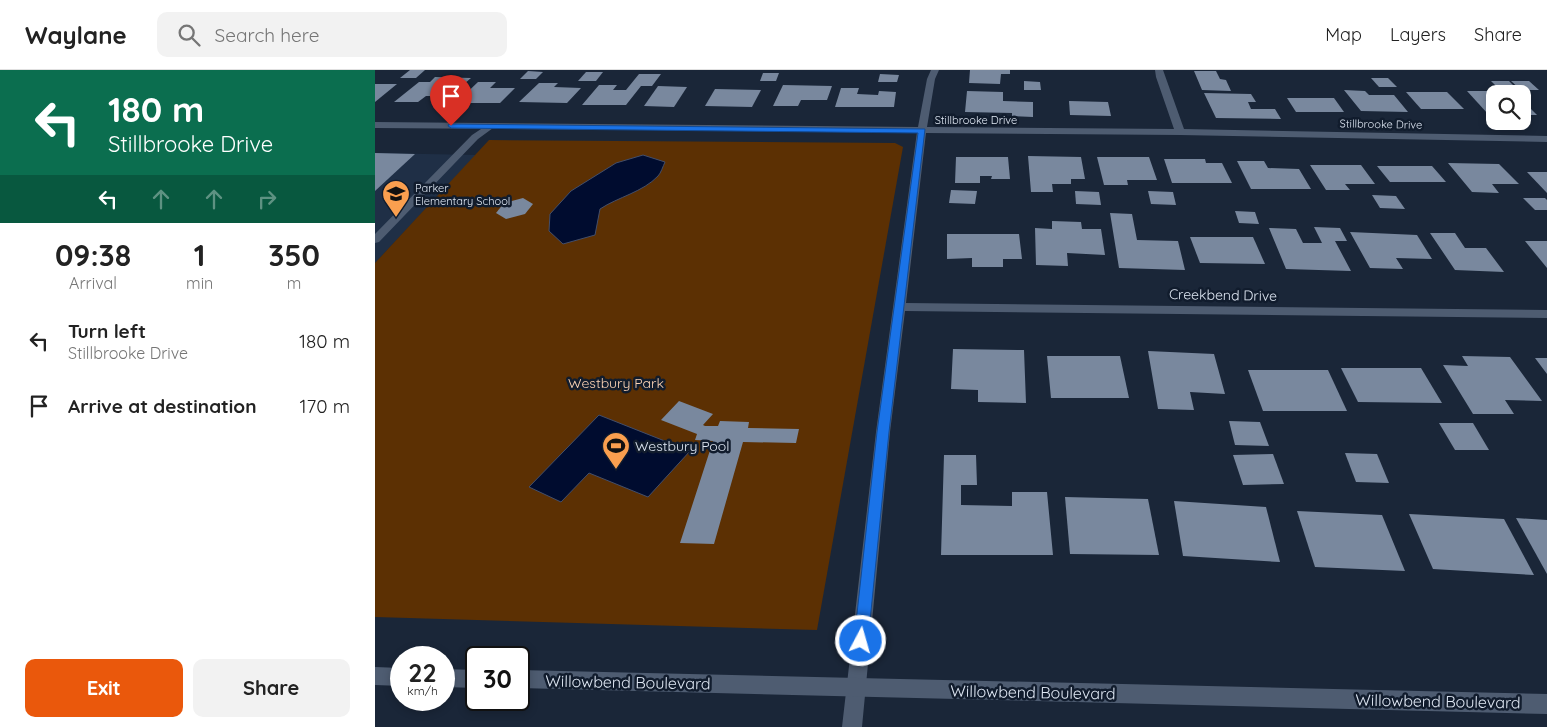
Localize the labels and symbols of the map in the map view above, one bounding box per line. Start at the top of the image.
pin [430,75,472,126]
street label: Stillbrooke Drive [935,113,1017,127]
street label: Stillbrooke Drive [1340,116,1422,132]
school or university icon: Parker Elementary School [381,179,411,218]
place label: Parker Elementary School [415,181,510,208]
street label: Creekbend Drive [1169,285,1277,305]
park label: Westbury Park [568,374,664,392]
sports icon: Westbury Pool [601,431,631,470]
place label: Westbury Pool [635,437,730,455]
position arrow [834,614,886,666]
speed limit sign: 30 [465,646,530,711]
street label: Willowbend Boulevard [545,671,711,693]
street label: Willowbend Boulevard [950,681,1116,703]
street label: Willowbend Boulevard [1355,690,1521,712]

